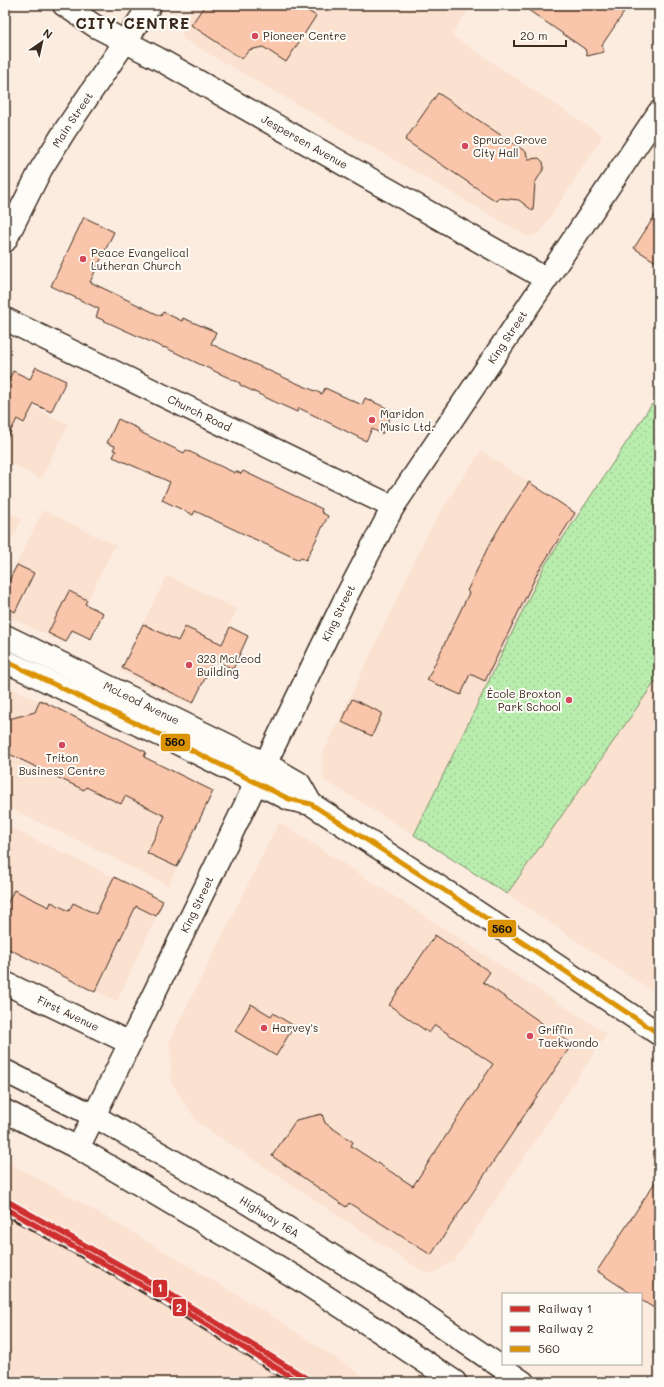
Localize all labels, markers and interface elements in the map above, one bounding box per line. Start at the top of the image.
district label: CITY CENTRE [76,13,190,33]
north arrow [22,22,62,62]
scale bar [514,22,566,48]
text: N [40,25,56,42]
text: 20 m [520,27,548,43]
place label: Pioneer Centre [263,28,346,43]
marker: Pioneer Centre [250,31,260,41]
street label: Main Street [48,89,96,150]
street label: Jespersen Avenue [259,111,351,172]
place label: Spruce Grove City Hall [473,132,547,160]
marker: Spruce Grove City Hall [460,141,470,151]
place label: Peace Evangelical Lutheran Church [91,245,189,273]
marker: Peace Evangelical Lutheran Church [78,254,88,264]
street label: King Street [484,307,530,366]
street label: Church Road [165,391,234,435]
place label: Maridon Music Ltd. [380,406,434,434]
marker: Maridon Music Ltd. [367,415,377,425]
street label: King Street [318,582,358,644]
place label: 323 McLeod Building [197,651,261,679]
marker: 323 McLeod Building [184,660,194,670]
street label: McLeod Avenue [101,677,182,728]
place label: École Broxton Park School [487,686,561,714]
marker: École Broxton Park School [564,695,574,705]
line badge: 560 [160,733,191,752]
text: 560 [165,734,185,749]
marker: Triton Business Centre [57,740,67,750]
place label: Triton Business Centre [19,750,105,778]
street label: King Street [177,873,217,935]
line badge: 560 [487,919,517,938]
text: 560 [492,921,512,936]
street label: First Avenue [35,992,102,1034]
place label: Harvey's [272,1020,318,1035]
place label: Griffin Taekwondo [538,1022,599,1050]
marker: Harvey's [259,1023,269,1033]
marker: Griffin Taekwondo [525,1031,535,1041]
street label: Highway 16A [237,1192,302,1241]
line badge: 1 [152,1279,168,1298]
text: 1 [158,1280,162,1295]
legend [502,1293,642,1365]
line badge: 2 [172,1298,187,1317]
text: 2 [176,1300,182,1315]
text: Railway 1 [538,1300,592,1316]
text: Railway 2 [538,1320,593,1336]
text: 560 [538,1340,560,1356]

